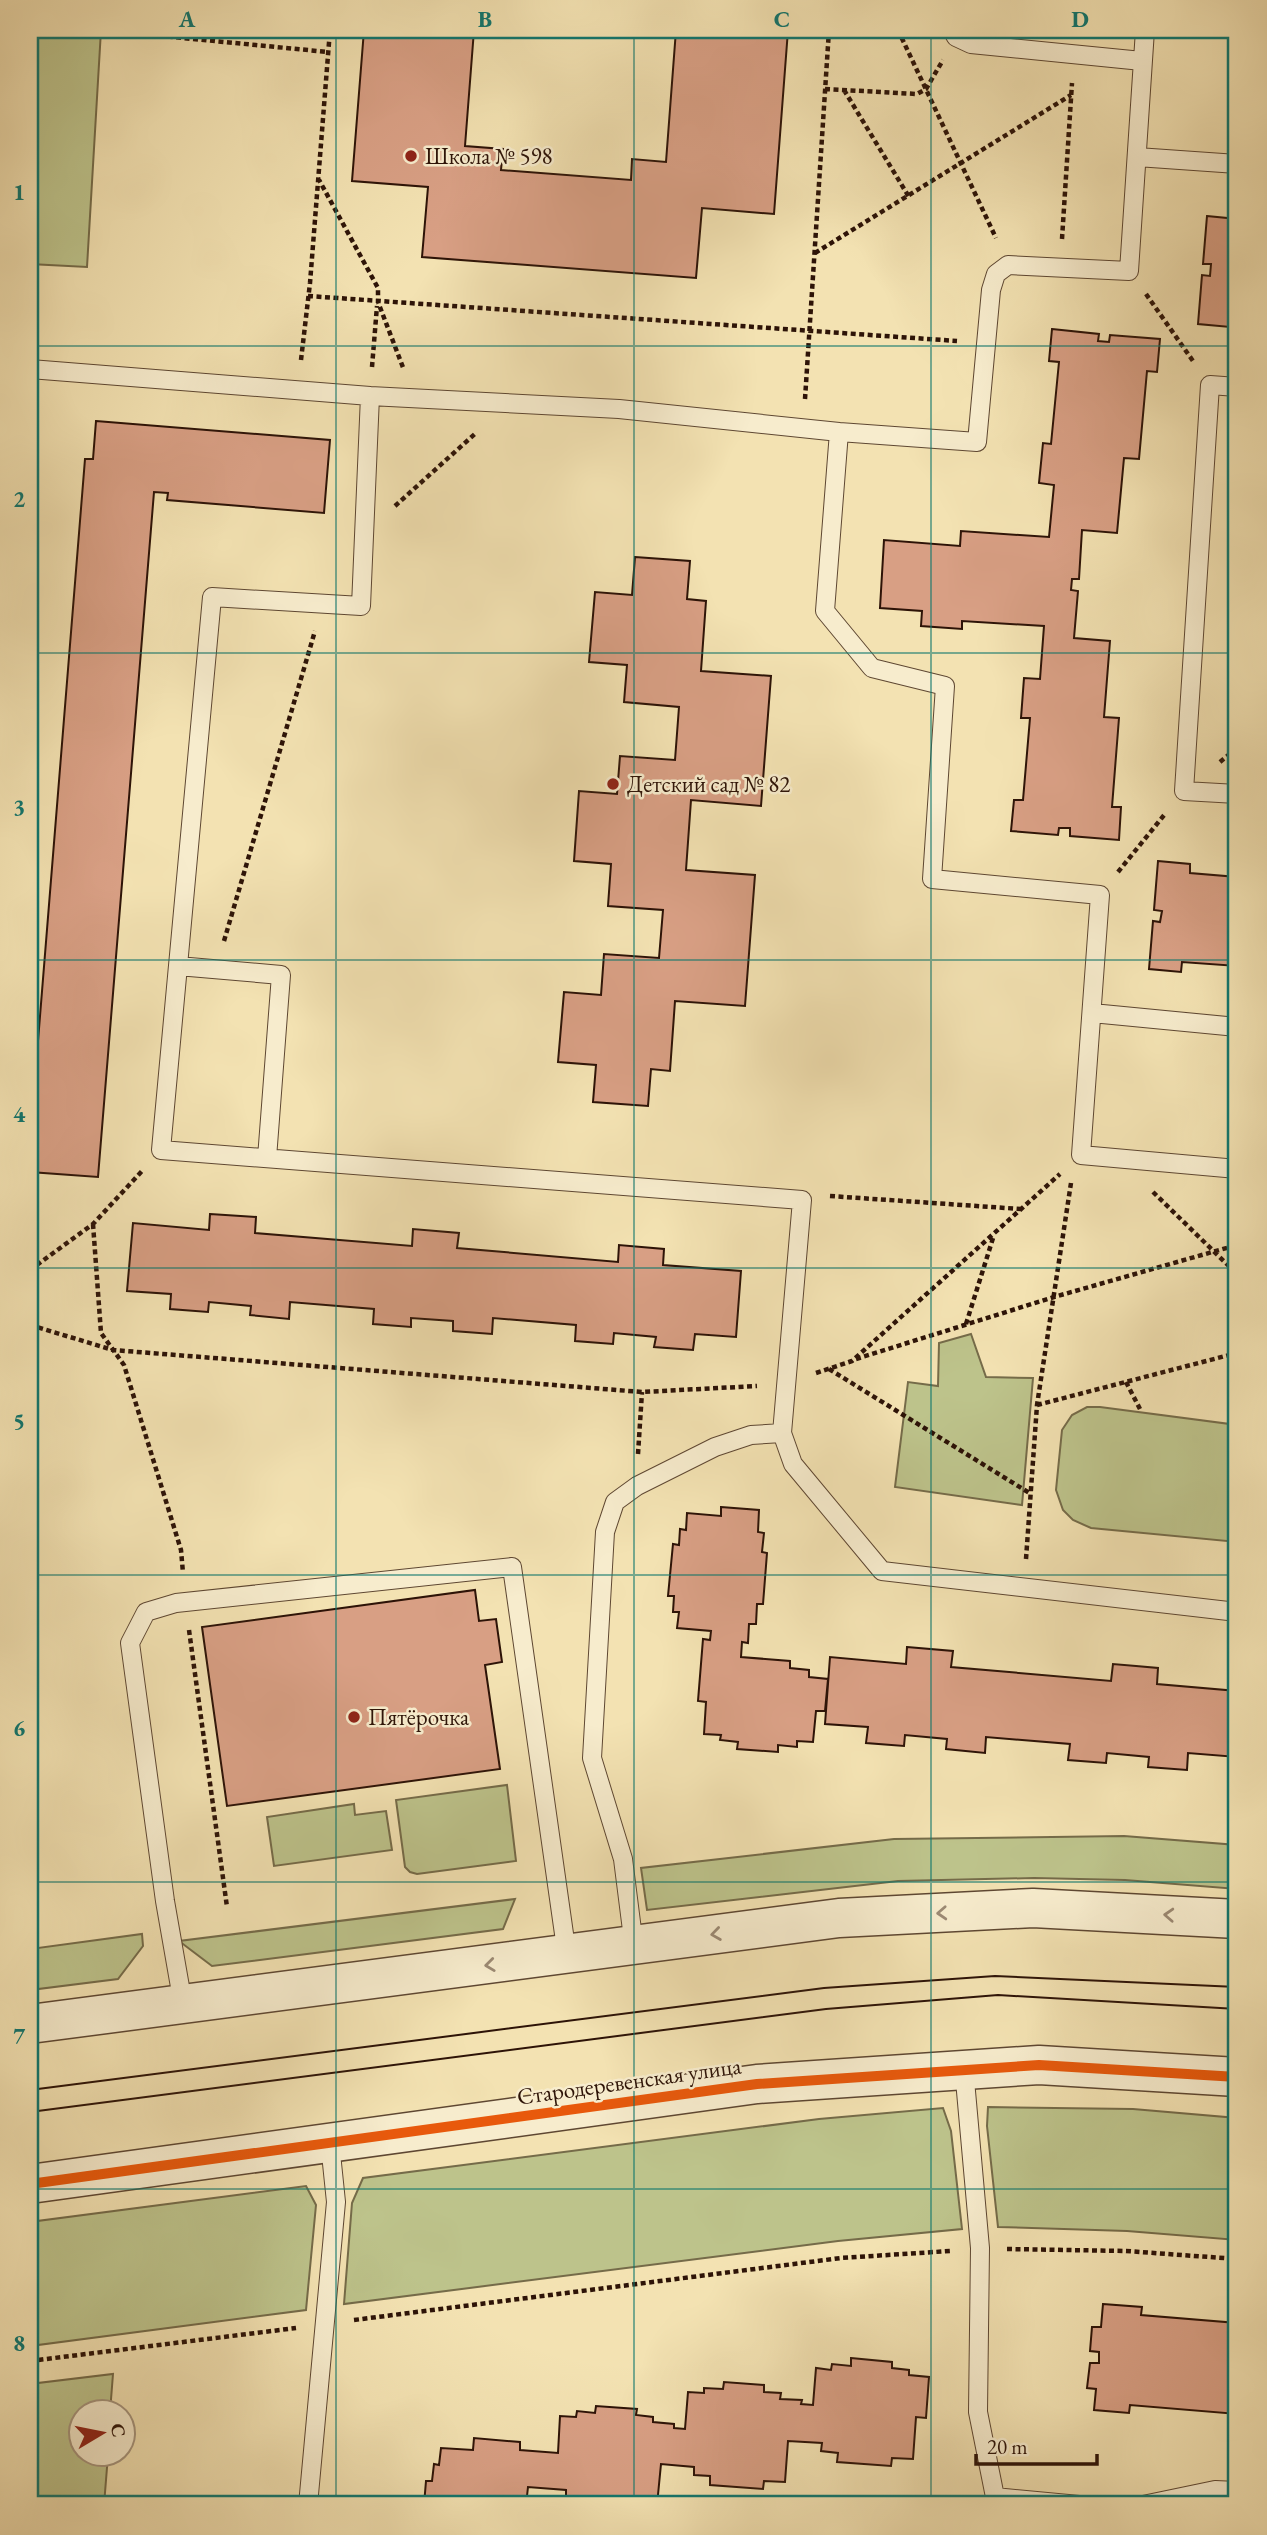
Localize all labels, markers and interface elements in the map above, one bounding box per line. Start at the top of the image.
text: A [178,4,196,34]
text: B [478,4,492,34]
text: C [774,4,790,34]
text: D [1071,4,1089,34]
place label: Школа № 598 [425,141,553,171]
marker: Школа № 598 [403,148,419,164]
text: 1 [13,177,25,207]
text: 2 [13,484,25,514]
place label: Детский сад № 82 [627,769,790,799]
marker: Детский сад № 82 [605,776,621,792]
text: 3 [13,792,25,822]
text: 4 [13,1099,26,1129]
text: 5 [13,1406,25,1436]
place label: Пятёрочка [368,1702,470,1732]
marker: Пятёрочка [346,1709,362,1725]
text: 6 [13,1713,25,1743]
one-way arrow [936,1905,947,1920]
one-way arrow [1163,1908,1174,1923]
one-way arrow [710,1927,722,1942]
one-way arrow [484,1957,496,1972]
text: 7 [13,2021,26,2051]
street label: Стародеревенская улица [515,2050,744,2112]
text: 8 [13,2328,25,2358]
north arrow [66,2398,136,2468]
text: С [105,2421,132,2439]
scale bar [976,2423,1097,2467]
text: 20 m [987,2433,1028,2460]

